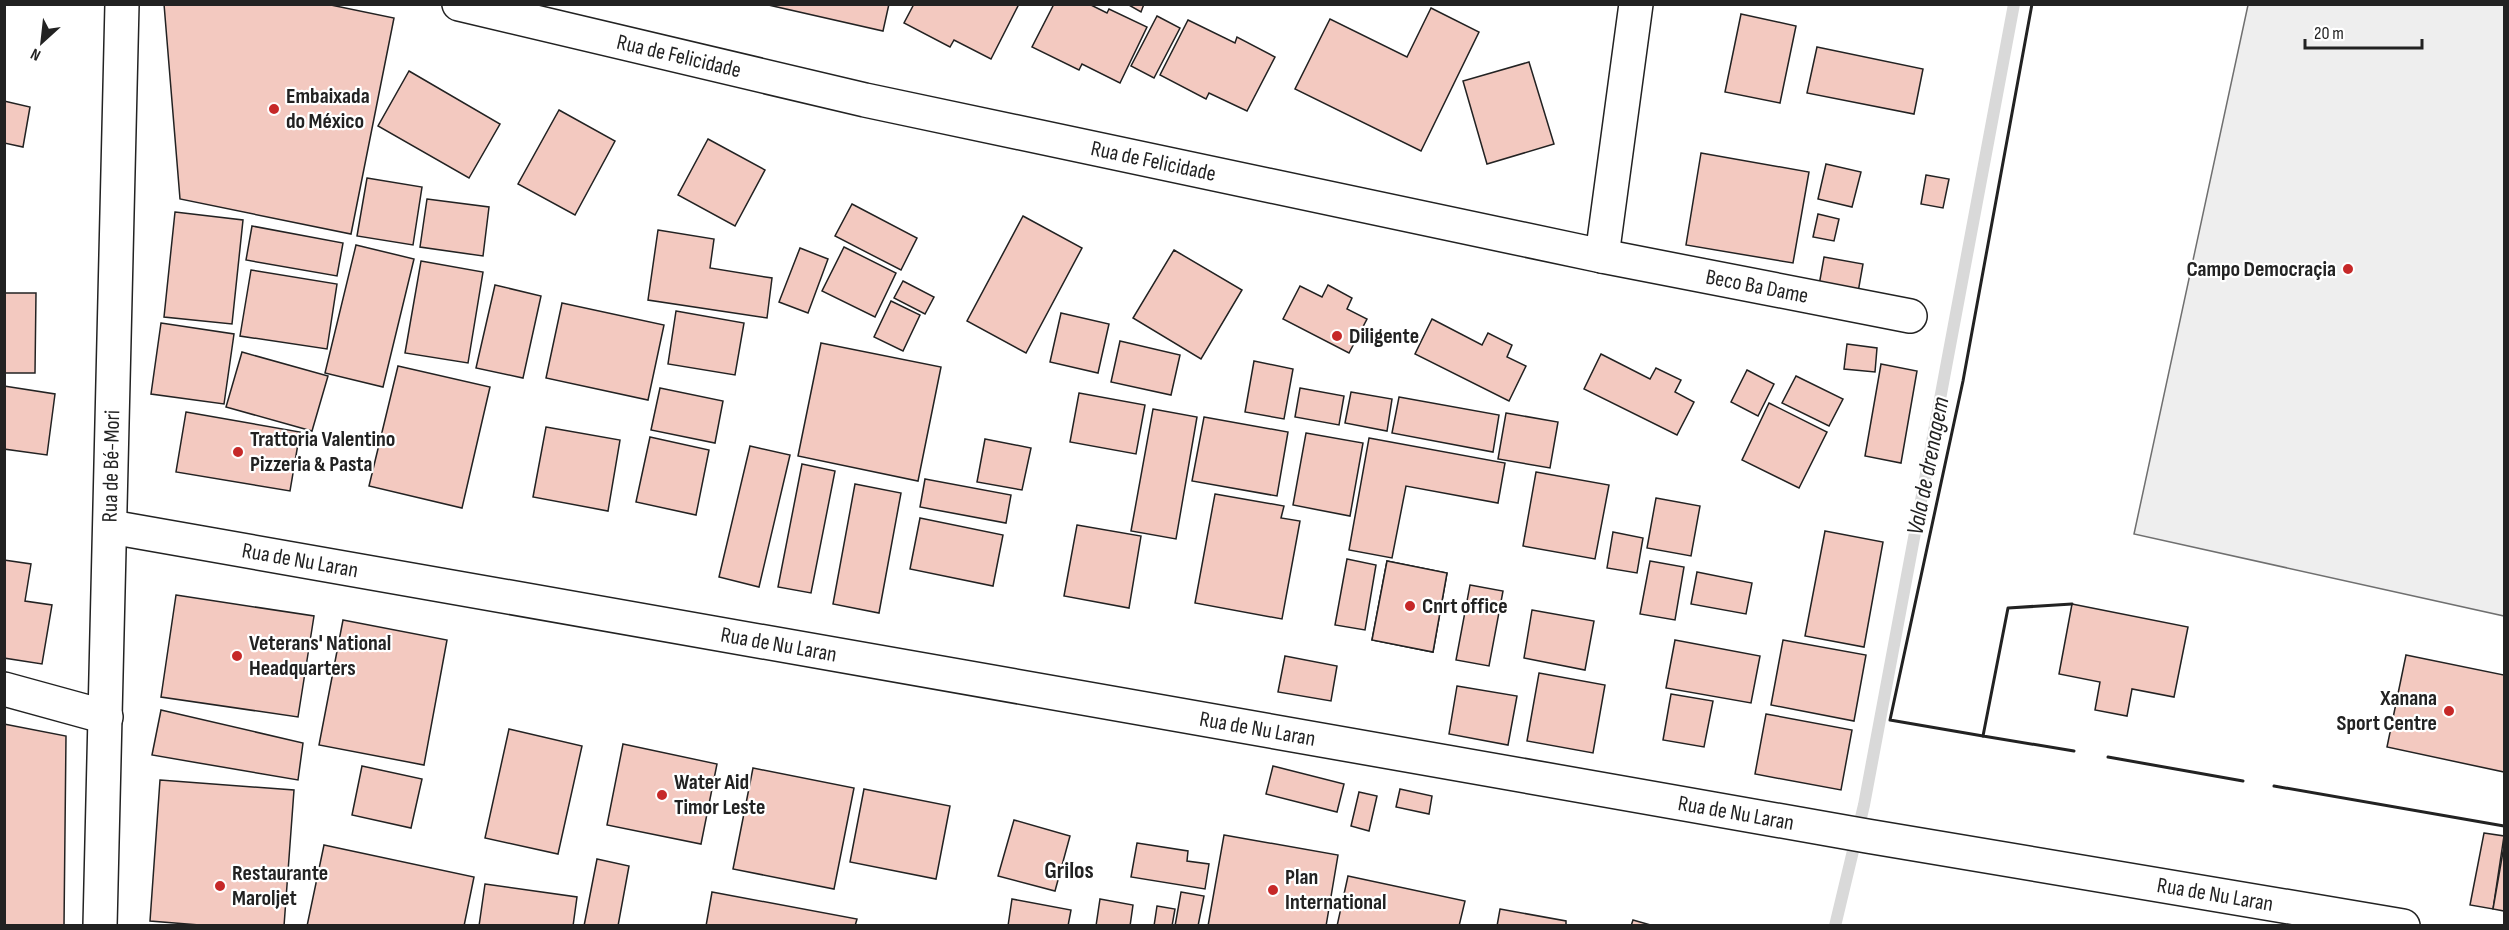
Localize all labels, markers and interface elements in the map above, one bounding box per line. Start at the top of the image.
north arrow [12,12,72,72]
scale bar [2305,12,2422,50]
text: 20 m [2314,23,2344,44]
street label: Rua de Felicidade [614,28,744,84]
text: N [28,44,44,64]
place label: Embaixada do México [286,83,370,135]
marker: Embaixada do México [267,102,281,116]
street label: Rua de Felicidade [1088,135,1218,187]
place label: Campo Democraçia [2186,256,2336,283]
marker: Campo Democraçia [2341,262,2355,276]
street label: Beco Ba Dame [1703,263,1811,309]
place label: Diligente [1349,323,1419,350]
marker: Diligente [1330,329,1344,343]
water label: Vala de drenagem [1900,395,1956,537]
street label: Rua de Bé-Mori [96,410,126,523]
place label: Trattoria Valentino Pizzeria & Pasta [250,426,395,478]
marker: Trattoria Valentino Pizzeria & Pasta [231,445,245,459]
street label: Rua de Nu Laran [240,537,360,584]
place label: Cnrt office [1422,593,1508,620]
marker: Cnrt office [1403,599,1417,613]
street label: Rua de Nu Laran [719,621,839,668]
place label: Veterans' National Headquarters [249,630,391,682]
marker: Veterans' National Headquarters [230,649,244,663]
place label: Xanana Sport Centre [2336,685,2437,737]
marker: Xanana Sport Centre [2442,704,2456,718]
street label: Rua de Nu Laran [1197,705,1318,752]
place label: Water Aid Timor Leste [674,769,765,821]
marker: Water Aid Timor Leste [655,788,669,802]
street label: Rua de Nu Laran [1676,789,1796,836]
district label: Grilos [1044,856,1094,885]
place label: Restaurante Maroljet [232,860,328,912]
place label: Plan International [1285,864,1386,916]
street label: Rua de Nu Laran [2155,871,2275,917]
marker: Restaurante Maroljet [213,879,227,893]
marker: Plan International [1266,883,1280,897]

